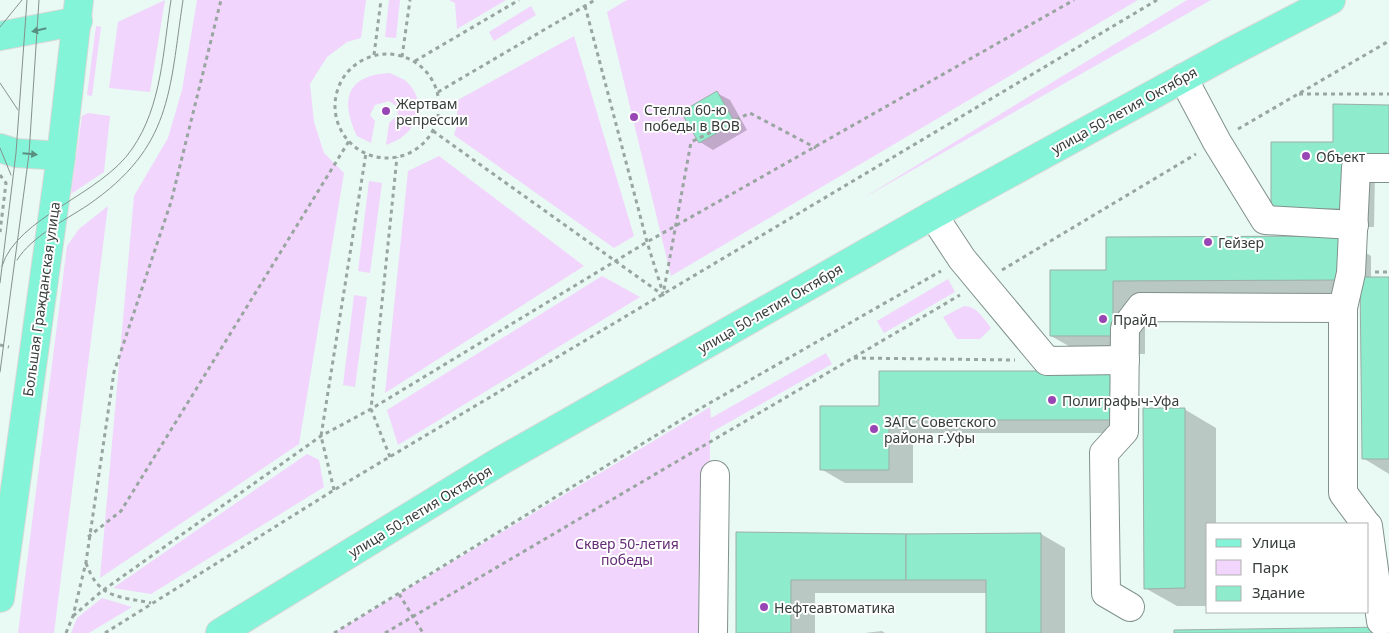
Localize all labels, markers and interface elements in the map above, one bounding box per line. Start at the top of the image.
one-way arrow [32,26,47,34]
street label: улица 50-летия Октября [1048,62,1200,158]
place label: Жертвам репрессии [396,94,468,129]
place label: Стелла 60-ю победы в ВОВ [644,100,740,135]
marker: Жертвам репрессии [380,105,392,117]
marker: Стелла 60-ю победы в ВОВ [628,111,640,123]
place label: Объект [1316,147,1366,166]
one-way arrow [23,150,39,158]
marker: Объект [1300,150,1312,162]
street label: Большая Гражданская улица [18,201,64,397]
place label: Гейзер [1218,233,1264,252]
marker: Гейзер [1202,236,1214,248]
street label: улица 50-летия Октября [694,259,846,357]
place label: Прайд [1113,310,1157,329]
marker: Прайд [1097,313,1109,325]
place label: Полиграфыч-Уфа [1062,391,1179,410]
marker: Полиграфыч-Уфа [1046,394,1058,406]
place label: ЗАГС Советского района г.Уфы [884,412,996,447]
marker: ЗАГС Советского района г.Уфы [868,423,880,435]
street label: улица 50-летия Октября [345,461,495,561]
legend [1206,523,1369,613]
text: Улица [1252,532,1296,552]
park label: Сквер 50-летия победы [575,534,679,569]
text: Парк [1252,557,1288,577]
text: Здание [1252,582,1305,602]
place label: Нефтеавтоматика [774,598,895,617]
marker: Нефтеавтоматика [758,601,770,613]

